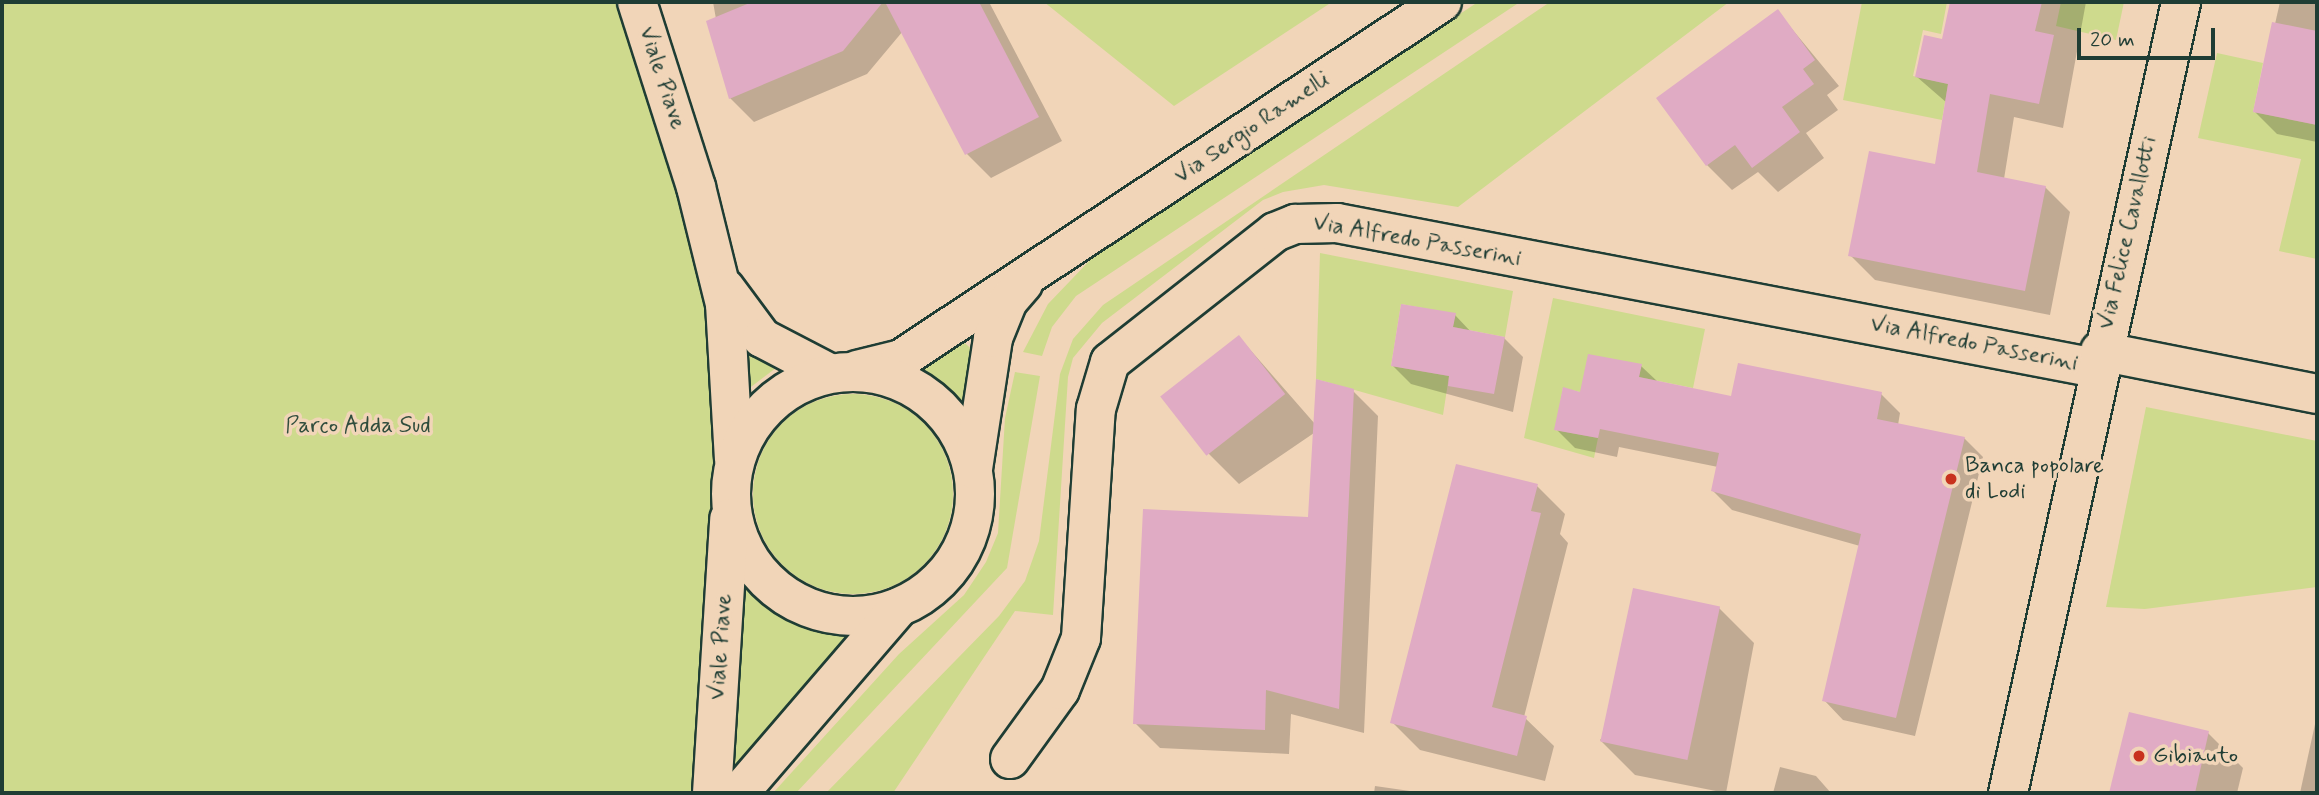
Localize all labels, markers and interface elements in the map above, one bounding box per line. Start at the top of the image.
scale bar [2081,14,2219,58]
street label: Viale Piave [633,24,691,132]
text: 20 m [2090,26,2135,54]
street label: Via Sergio Ramelli [1170,67,1334,189]
street label: Via Felice Cavallotti [2092,133,2164,333]
street label: Via Alfredo Passerini [1315,210,1519,272]
street label: Via Alfredo Passerini [1872,311,2076,377]
park label: Parco Adda Sud [284,412,432,440]
place label: Banca popolare di Lodi [1965,452,2108,506]
marker: Banca popolare di Lodi [1943,471,1959,487]
street label: Viale Piave [704,593,738,701]
place label: Gibiauto [2153,742,2238,770]
marker: Gibiauto [2131,748,2147,764]

